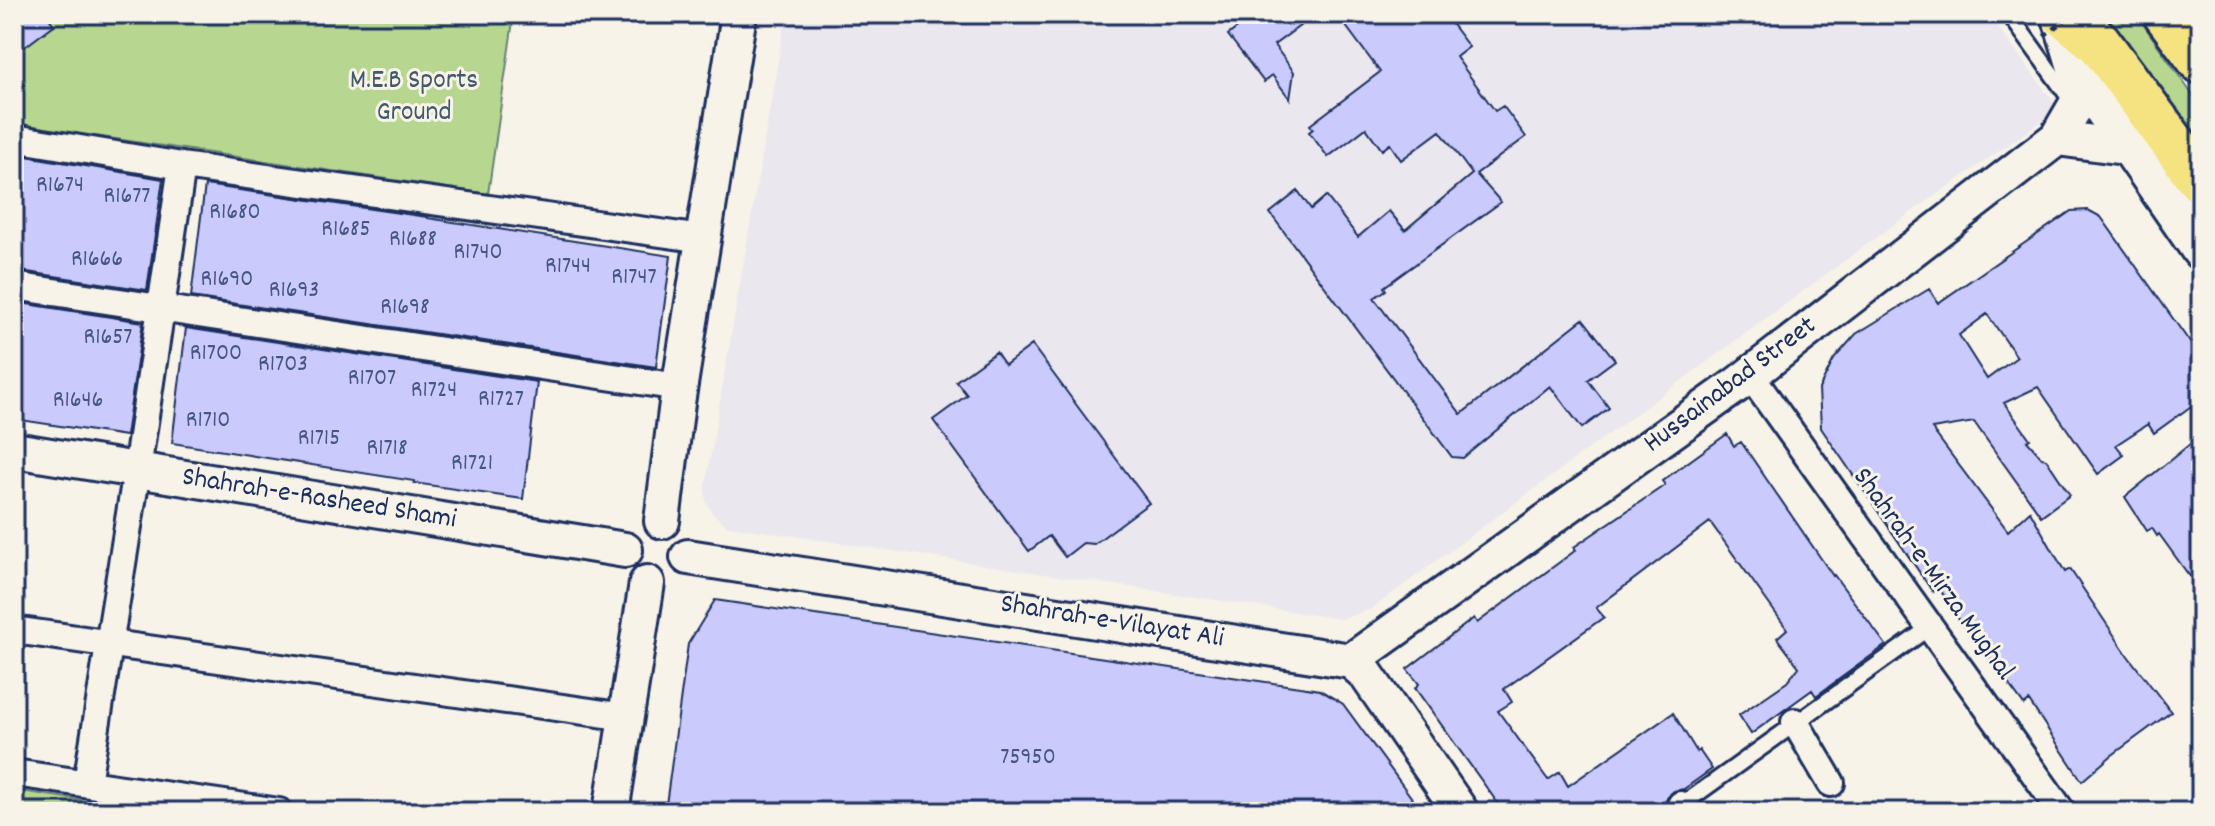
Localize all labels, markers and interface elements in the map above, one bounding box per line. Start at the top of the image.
park label: M.E.B Sports Ground [350,62,478,134]
house number: R1674 [36,169,84,203]
house number: R1677 [103,180,151,214]
house number: R1680 [209,196,261,230]
house number: R1685 [321,213,371,247]
house number: R1688 [389,223,437,257]
house number: R1740 [453,236,503,270]
house number: R1666 [71,243,123,277]
house number: R1744 [545,250,591,284]
house number: R1747 [611,261,657,295]
house number: R1690 [201,263,253,297]
house number: R1693 [269,274,319,308]
house number: R1698 [380,291,430,325]
street label: Hussainabad Street [1636,308,1826,464]
house number: R1657 [83,321,133,355]
house number: R1700 [190,337,242,371]
house number: R1703 [258,348,308,382]
house number: R1707 [348,362,396,396]
house number: R1724 [411,374,457,408]
house number: R1727 [478,383,524,417]
house number: R1646 [53,384,103,418]
house number: R1710 [186,404,230,438]
house number: R1715 [298,422,340,456]
house number: R1718 [366,432,408,466]
house number: R1721 [451,447,493,481]
street label: Shahrah-e-Rasheed Shami [179,459,459,541]
street label: Shahrah-e-Mirza Mughal [1841,460,2023,690]
street label: Shahrah-e-Vilayat Ali [997,586,1227,660]
house number: 75950 [1000,741,1056,775]

